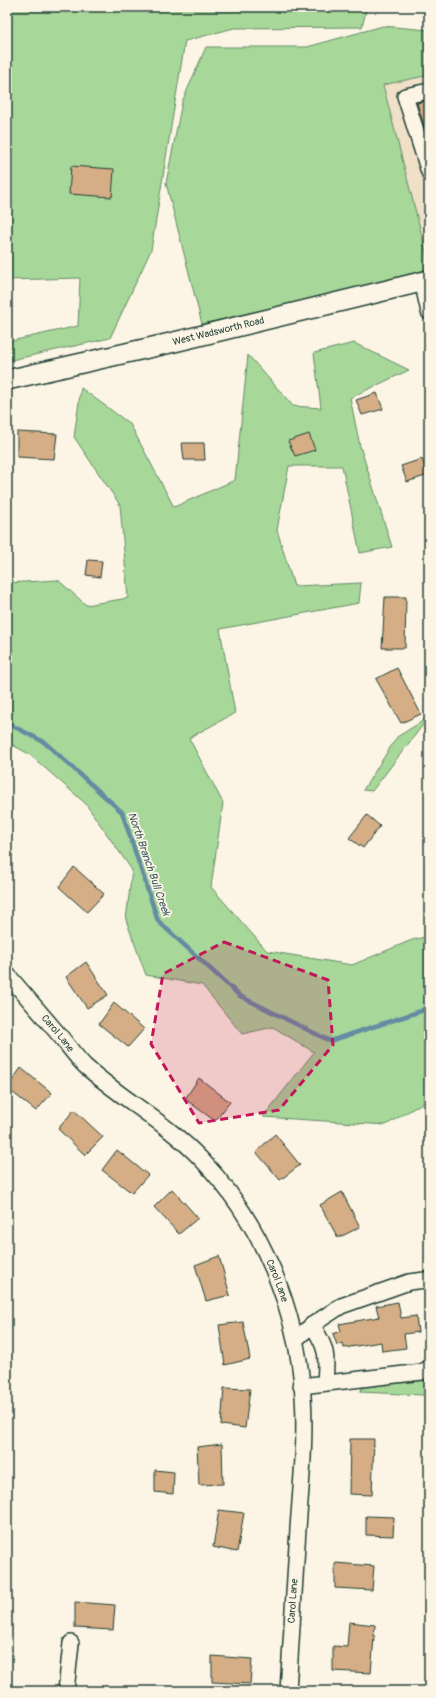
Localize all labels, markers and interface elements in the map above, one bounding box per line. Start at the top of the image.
street label: West Wadsworth Road [171,314,266,348]
water label: North Branch Bull Creek [125,810,173,919]
street label: Carol Lane [39,1012,76,1054]
street label: Carol Lane [263,1258,291,1304]
street label: Carol Lane [285,1578,301,1624]

